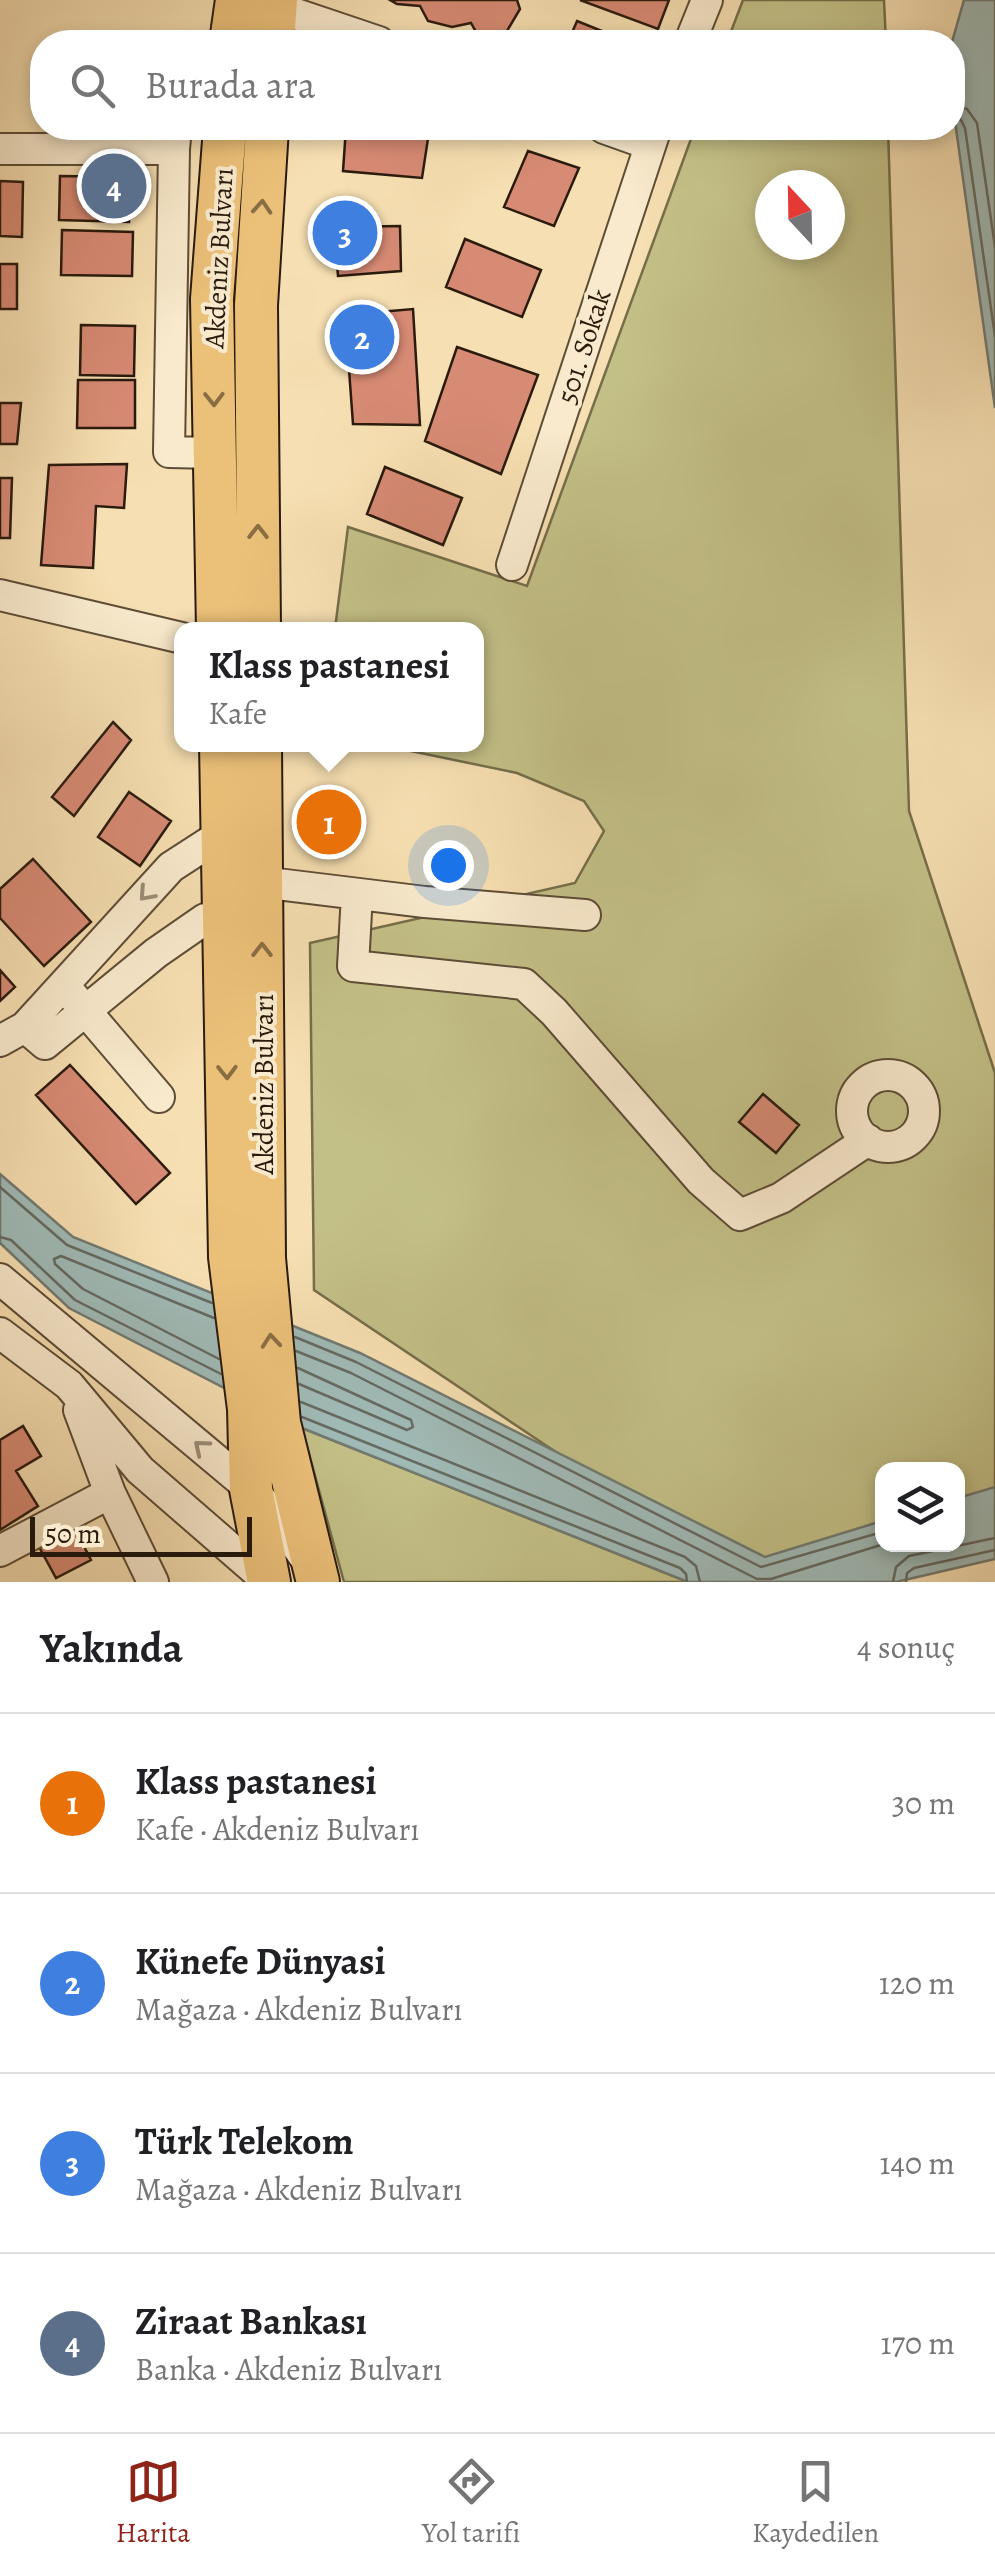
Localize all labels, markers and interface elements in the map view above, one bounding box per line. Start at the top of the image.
search box [30,30,965,140]
icon: search [65,58,120,113]
text: Burada ara [145,59,315,111]
pin: 4 [82,148,146,224]
street label: Akdeniz Bulvarı [195,167,243,350]
north arrow [755,170,845,260]
pin: 3 [312,196,378,270]
one-way arrow [251,199,272,215]
street label: 501. Sokak [548,284,620,409]
pin: 2 [330,300,394,374]
one-way arrow [203,392,224,408]
one-way arrow [247,524,269,540]
popup [174,622,484,752]
text: Klass pastanesi [208,639,450,691]
text: Kafe [208,691,267,735]
pin: 1 [296,784,362,860]
your location [423,840,474,891]
one-way arrow [140,882,158,901]
one-way arrow [251,942,272,958]
street label: Akdeniz Bulvarı [245,994,283,1175]
one-way arrow [216,1064,237,1080]
one-way arrow [261,1332,283,1348]
one-way arrow [194,1441,212,1459]
map controls [875,1462,965,1552]
button: layers [875,1462,965,1552]
scale bar [30,1512,252,1556]
text: 50 m [45,1515,101,1553]
text: Yakında [40,1619,183,1676]
text: 4 sonuç [857,1625,955,1669]
text: Klass pastanesi [135,1755,377,1807]
text: 1 [67,1781,78,1825]
text: 30 m [892,1781,955,1825]
text: Kafe · Akdeniz Bulvarı [135,1807,420,1851]
text: Künefe Dünyasi [135,1935,386,1987]
text: 2 [65,1961,80,2005]
text: 120 m [879,1961,955,2005]
text: Mağaza · Akdeniz Bulvarı [135,1987,462,2031]
text: Türk Telekom [135,2115,354,2167]
text: 3 [66,2141,79,2185]
text: 140 m [880,2141,955,2185]
text: Mağaza · Akdeniz Bulvarı [135,2167,462,2211]
text: Ziraat Bankası [135,2295,367,2347]
text: 4 [65,2321,80,2365]
text: 170 m [881,2321,955,2365]
text: Banka · Akdeniz Bulvarı [135,2347,442,2391]
tab: Harita [116,2454,190,2552]
tab: Yol tarifi [422,2454,520,2552]
tab: Kaydedilen [752,2454,879,2552]

